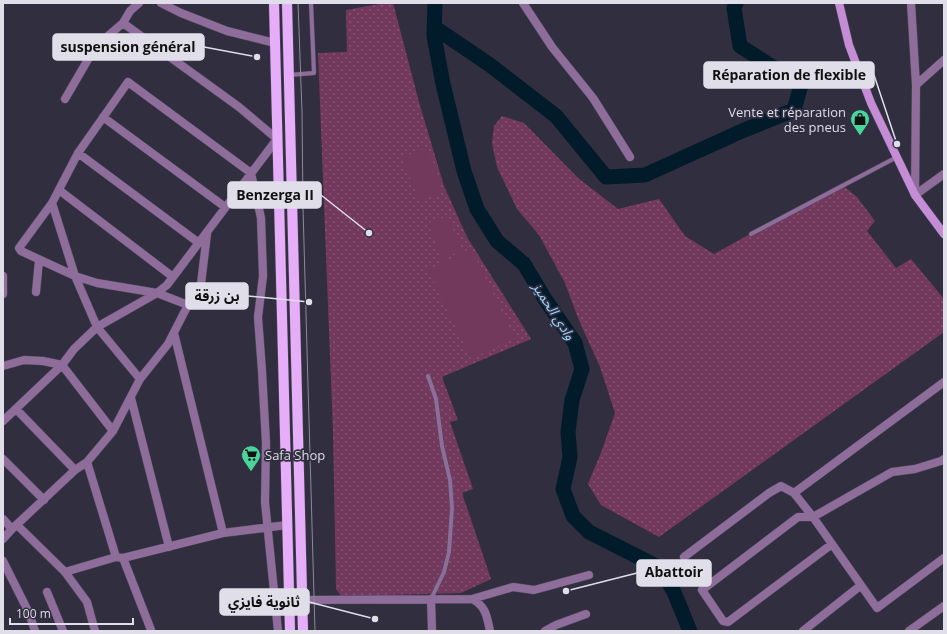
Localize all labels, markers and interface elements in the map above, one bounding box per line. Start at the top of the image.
callout: suspension général [53,34,204,60]
text: suspension général [61,37,195,56]
callout: Réparation de flexible [704,62,874,88]
text: Réparation de flexible [712,65,866,84]
place label: Vente et réparation des pneus [728,103,846,136]
shop icon: Vente et réparation des pneus [849,108,871,136]
callout: Benzerga II [228,182,321,208]
text: Benzerga II [236,185,314,204]
water label: وادي الحميز [526,277,580,345]
callout: بن زرقة [186,283,248,309]
text: بن زرقة [194,286,240,305]
supermarket icon: Safa Shop [240,444,262,472]
place label: Safa Shop [265,446,325,464]
callout: Abattoir [637,560,711,586]
text: Abattoir [645,562,704,581]
callout: ثانوية فايزي [220,589,309,615]
text: ثانوية فايزي [228,592,301,613]
scale bar [10,600,133,626]
text: 100 m [16,605,51,622]

